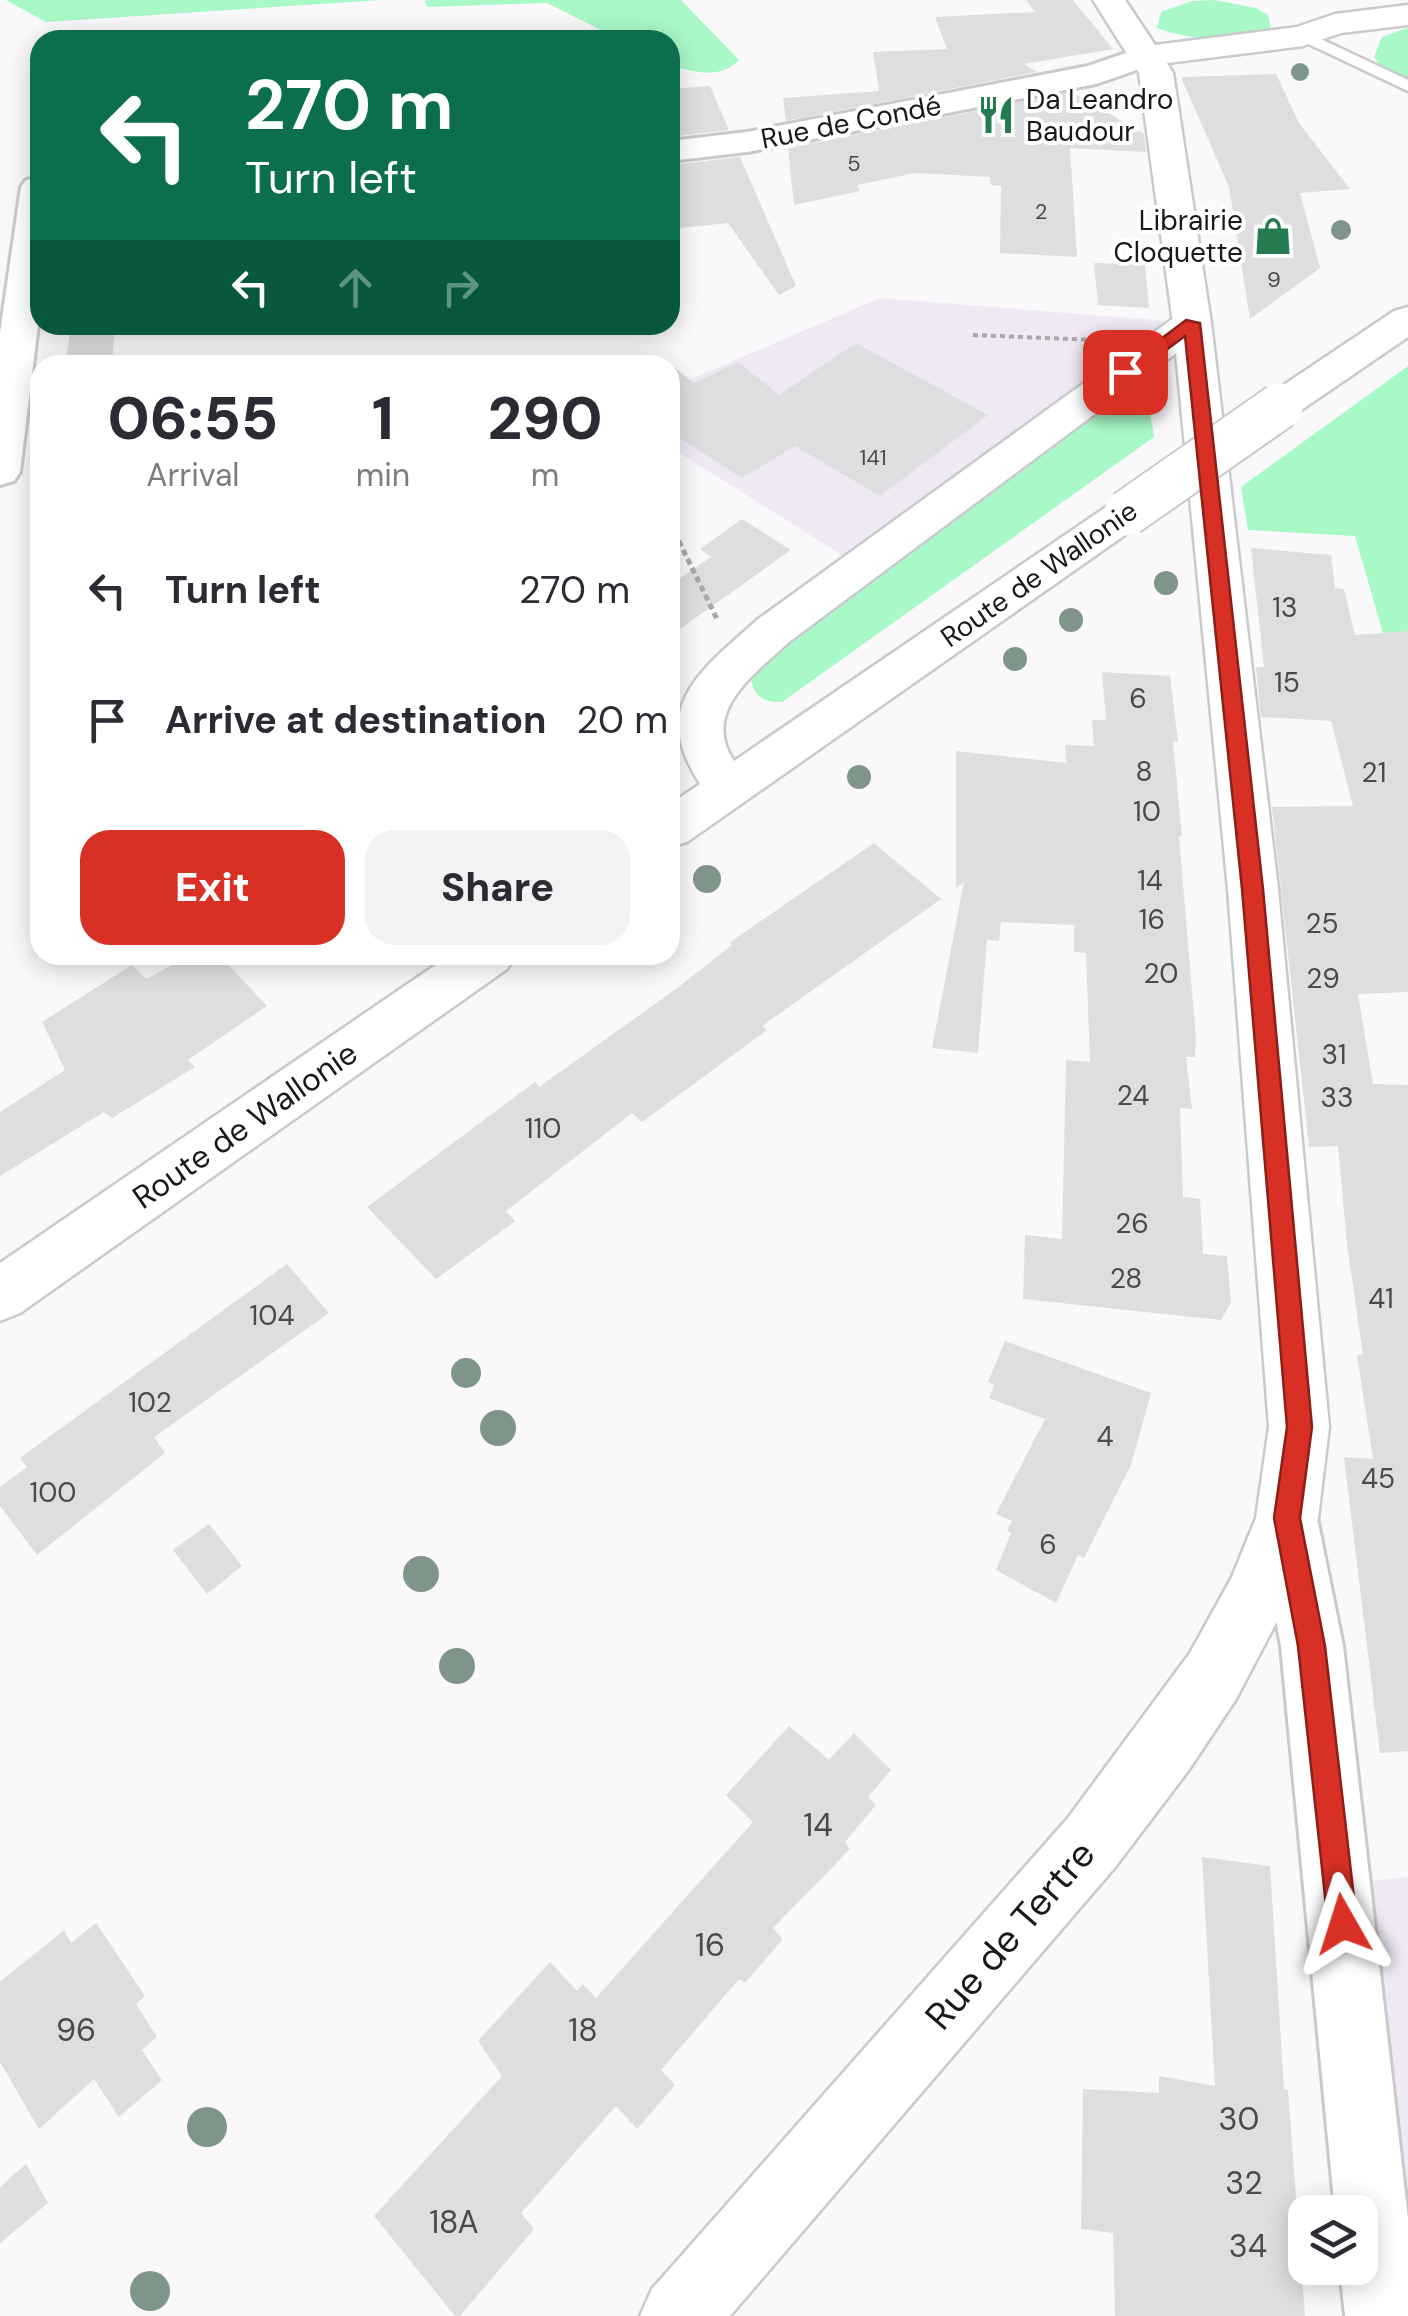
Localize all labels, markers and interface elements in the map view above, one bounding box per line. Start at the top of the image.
text: 270 m [245,60,454,151]
icon: left [80,70,210,200]
place label: Da Leandro Baudour [1026,81,1173,150]
street label: Rue de Condé [758,86,944,158]
restaurant icon: Da Leandro Baudour [975,94,1017,136]
text: Turn left [245,148,417,207]
house number: 5 [847,149,861,178]
house number: 2 [1035,197,1047,226]
place label: Librairie Cloquette [1114,202,1243,271]
shop icon: Librairie Cloquette [1252,215,1294,257]
icon: left [223,260,278,315]
icon: ahead [328,260,383,315]
icon: right [433,260,488,315]
house number: 9 [1267,265,1281,294]
pin [1083,330,1168,415]
icon: arrive [1098,345,1153,400]
text: 06:55 [107,379,278,458]
text: 1 [372,379,394,458]
text: 290 [488,379,603,458]
house number: 141 [859,443,887,472]
text: Arrival [146,454,239,496]
text: min [356,454,410,496]
text: m [531,454,559,496]
street label: Route de Wallonie [933,492,1145,656]
icon: left [80,563,135,618]
text: Turn left [165,565,321,615]
text: 270 m [519,565,630,615]
house number: 13 [1272,589,1298,626]
house number: 15 [1274,664,1300,701]
house number: 6 [1129,680,1147,717]
icon: arrive [80,693,135,748]
text: Arrive at destination [165,695,547,745]
text: 20 m [577,695,668,745]
house number: 8 [1135,753,1153,790]
house number: 21 [1362,754,1386,791]
house number: 10 [1133,793,1161,830]
button: Exit [80,830,345,945]
button: Share [365,830,630,945]
house number: 14 [1137,862,1163,899]
house number: 16 [1139,901,1165,938]
house number: 25 [1305,905,1339,942]
house number: 20 [1143,955,1179,992]
house number: 29 [1306,960,1340,997]
street label: Route de Wallonie [124,1032,366,1218]
house number: 31 [1322,1036,1346,1073]
house number: 24 [1117,1077,1149,1114]
house number: 33 [1320,1079,1354,1116]
house number: 110 [525,1110,561,1147]
house number: 26 [1115,1205,1149,1242]
house number: 28 [1110,1260,1142,1297]
house number: 41 [1368,1280,1394,1317]
house number: 104 [250,1297,294,1334]
house number: 102 [128,1384,172,1421]
house number: 4 [1097,1418,1114,1455]
house number: 45 [1361,1460,1395,1497]
house number: 100 [29,1474,77,1511]
house number: 6 [1039,1526,1057,1563]
house number: 14 [803,1804,833,1846]
street label: Rue de Tertre [914,1830,1106,2040]
position arrow [1291,1872,1395,1976]
house number: 16 [695,1924,725,1966]
house number: 96 [56,2009,96,2051]
house number: 18 [568,2009,598,2051]
house number: 30 [1219,2098,1259,2140]
house number: 32 [1225,2162,1263,2204]
map controls [1288,2195,1378,2285]
button: layers [1288,2195,1378,2285]
house number: 18A [429,2201,479,2243]
house number: 34 [1229,2225,1267,2267]

